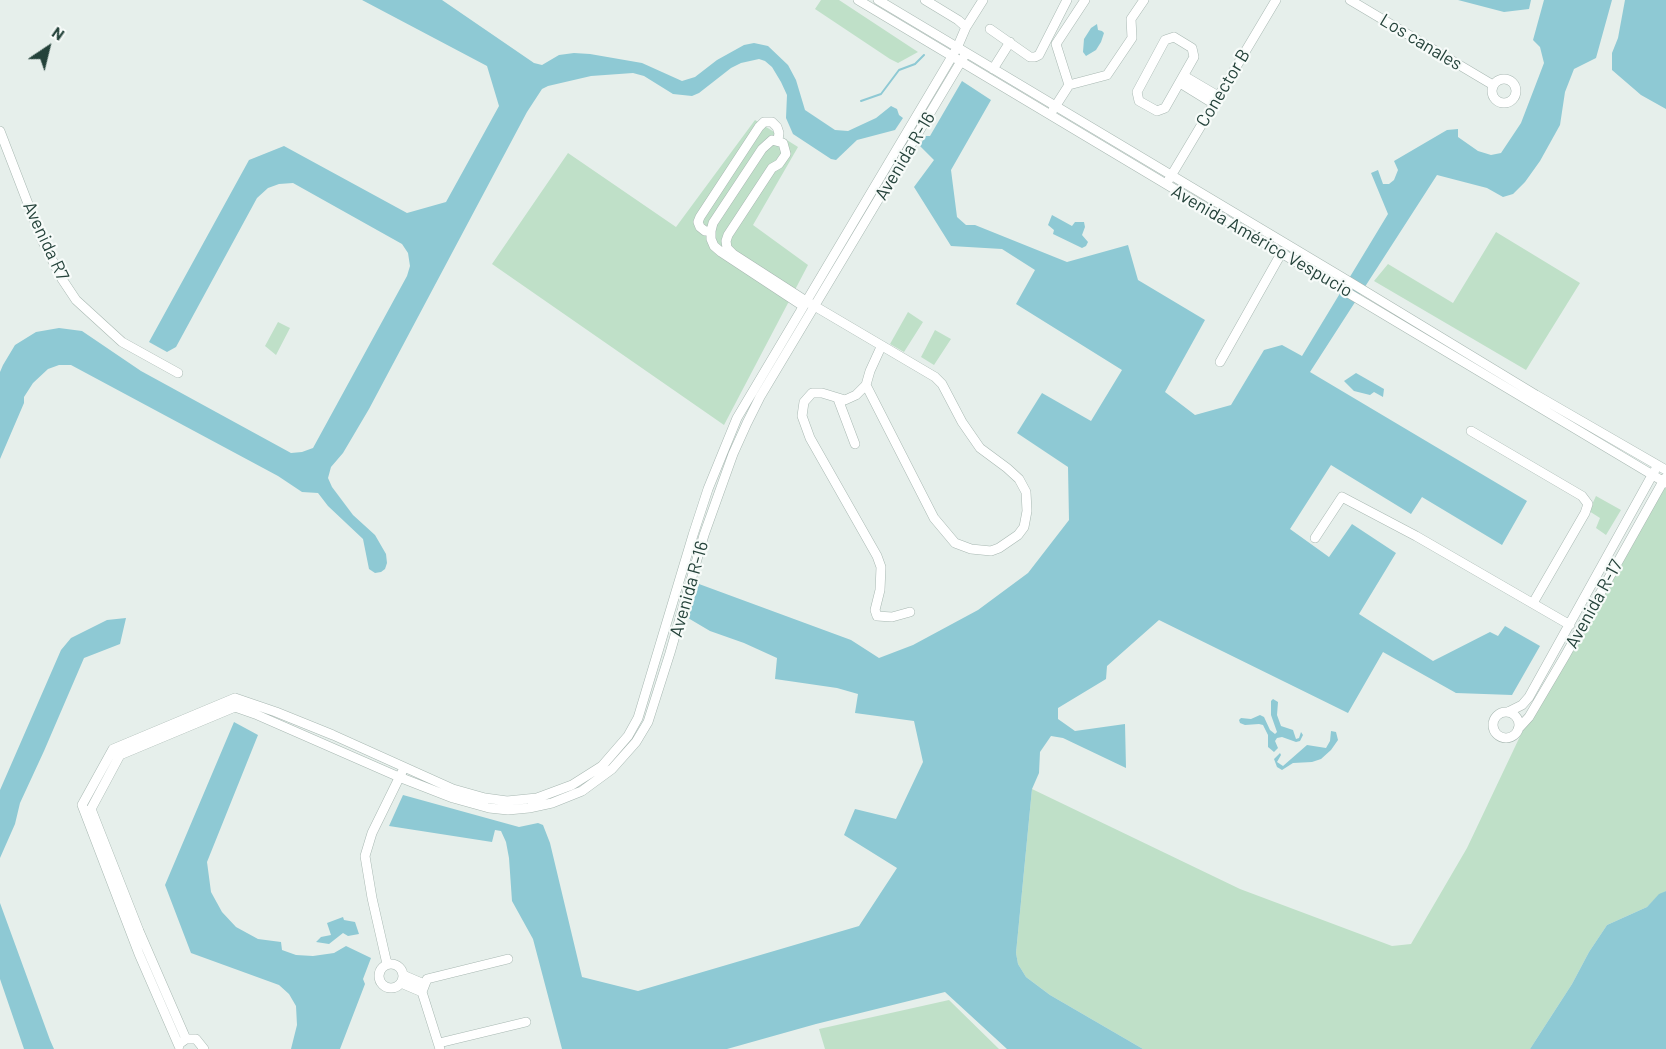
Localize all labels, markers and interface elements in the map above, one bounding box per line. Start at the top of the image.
street label: Los canales [1376,9,1466,75]
north arrow [18,18,78,78]
text: N [49,22,68,44]
street label: Conector B [1191,45,1255,131]
street label: Avenida R-16 [870,108,940,204]
street label: Avenida Américo Vespucio [1168,180,1356,302]
street label: Avenida R7 [18,198,74,284]
street label: Avenida R-16 [665,539,713,639]
street label: Avenida R-17 [1561,556,1627,652]

